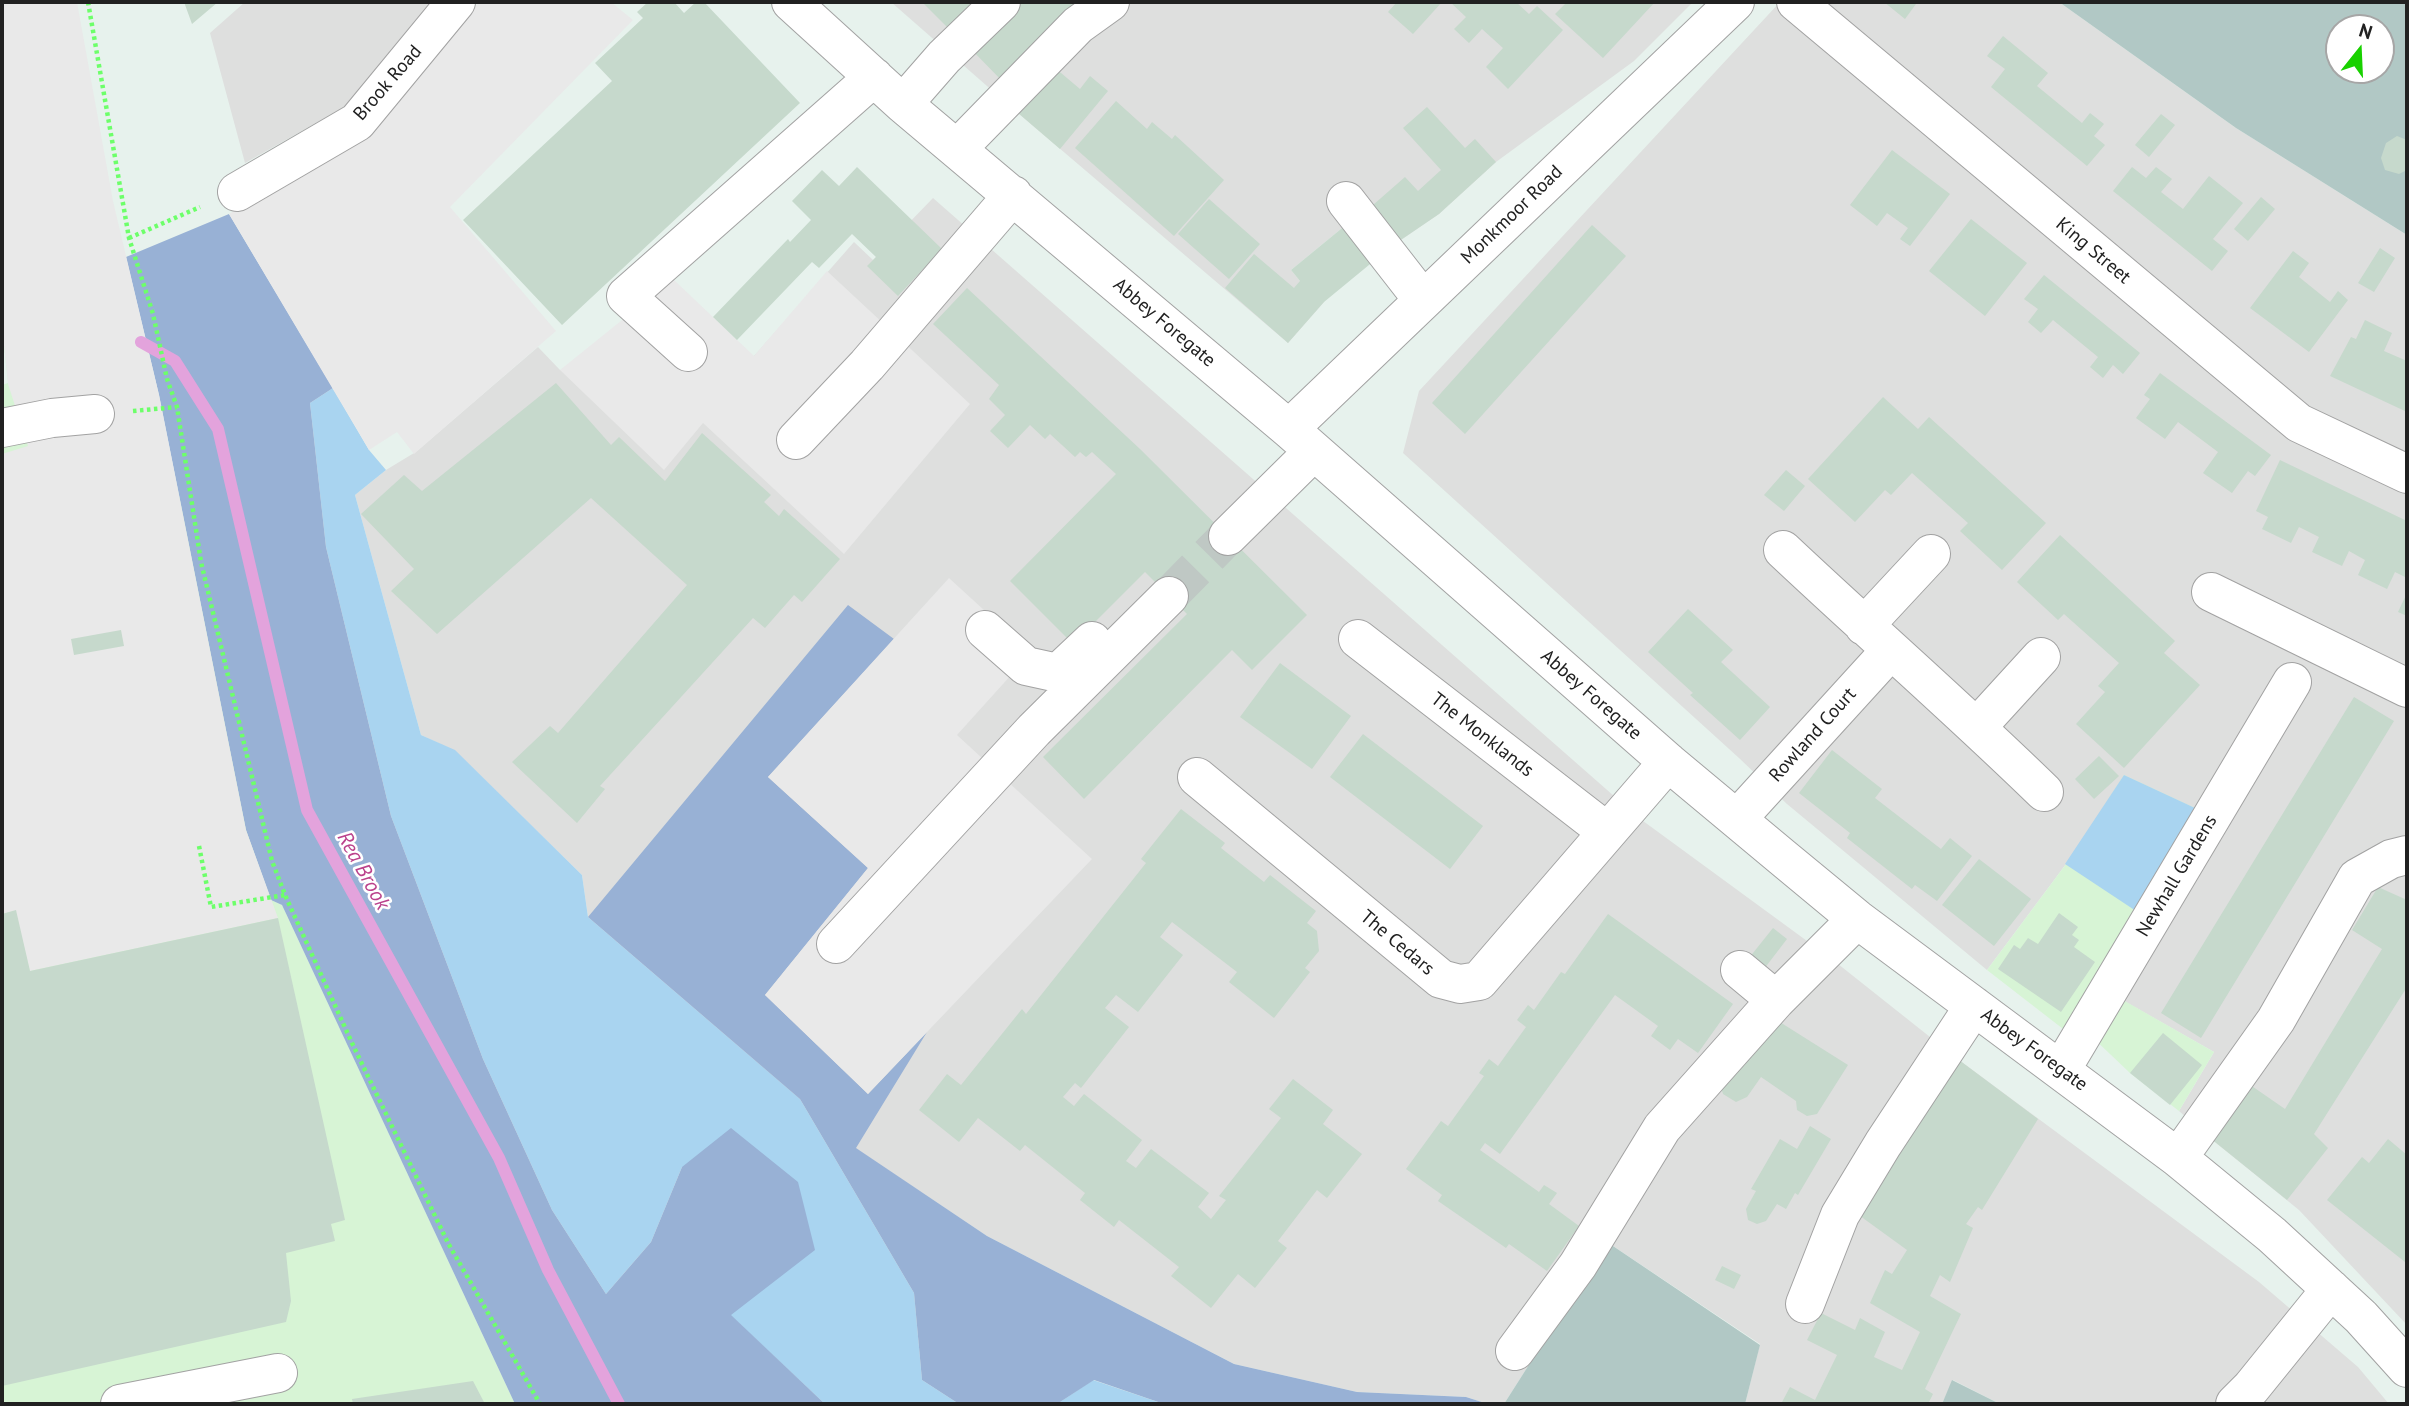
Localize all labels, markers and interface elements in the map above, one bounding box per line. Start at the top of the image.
north arrow [2325,14,2395,84]
text: N [2356,18,2376,44]
street label: Brook Road [349,41,427,125]
street label: Monkmoor Road [1457,161,1567,269]
street label: King Street [2051,213,2135,289]
street label: Abbey Foregate [1108,274,1220,372]
street label: Abbey Foregate [1536,645,1646,745]
street label: Rowland Court [1765,683,1861,787]
street label: The Monklands [1426,688,1538,782]
street label: Newhall Gardens [2132,811,2222,941]
water label: Rea Brook [331,828,395,914]
street label: The Cedars [1355,905,1439,981]
street label: Abbey Foregate [1976,1004,2092,1096]

